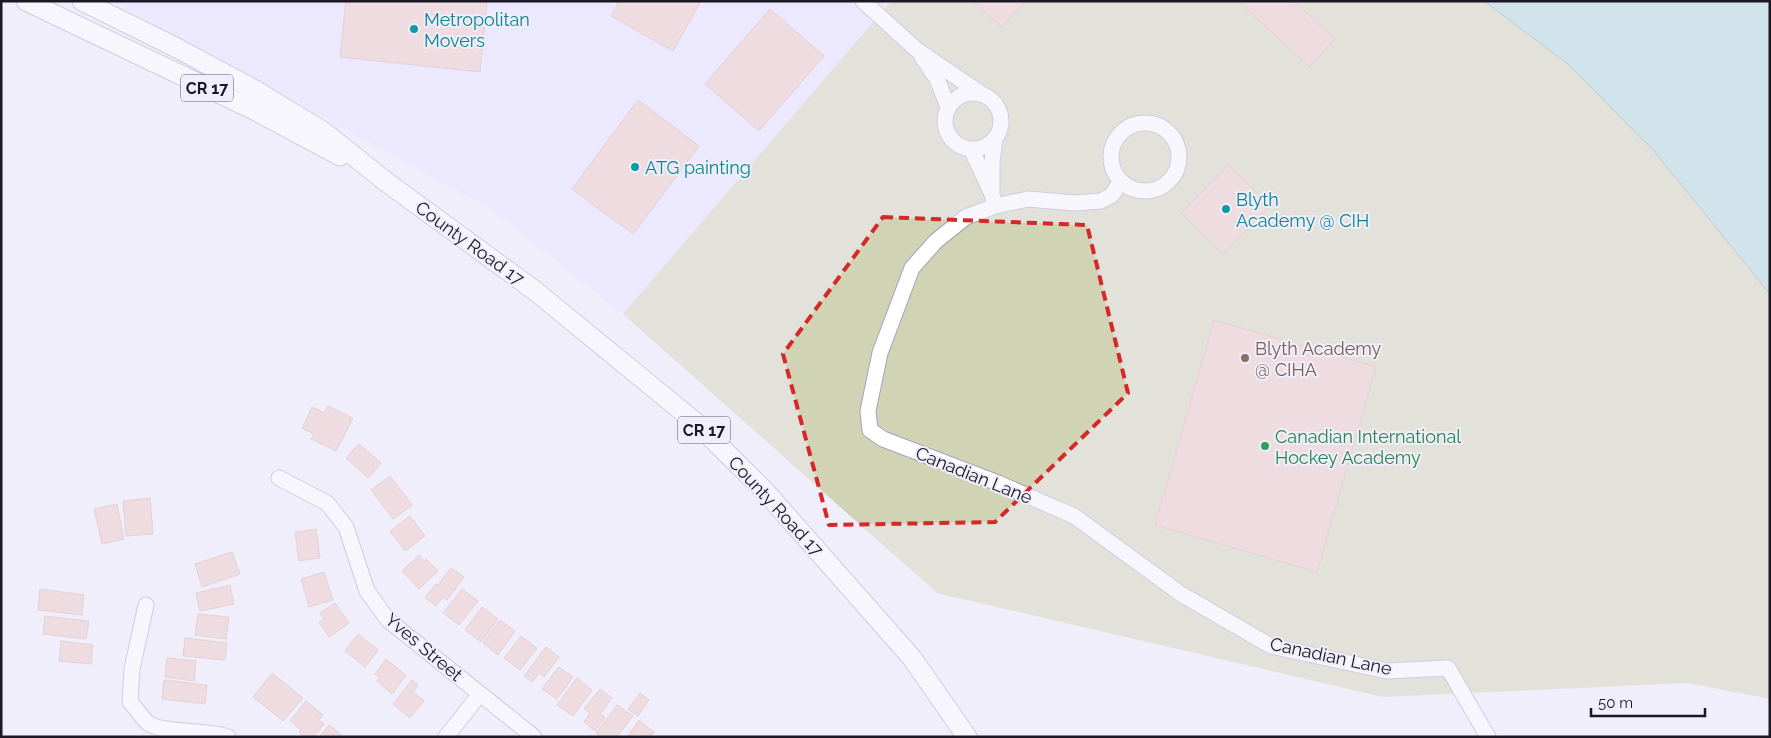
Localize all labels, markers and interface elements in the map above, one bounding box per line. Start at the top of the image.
place label: Metropolitan Movers [424,9,530,51]
marker: Metropolitan Movers [408,23,420,35]
road number: CR 17 [181,75,233,102]
place label: ATG painting [645,157,751,178]
marker: ATG painting [629,161,641,173]
place label: Blyth Academy @ CIH [1236,189,1369,231]
street label: County Road 17 [412,197,529,290]
marker: Blyth Academy @ CIH [1220,203,1232,215]
place label: Blyth Academy @ CIHA [1255,338,1382,380]
marker: Blyth Academy @ CIHA [1239,352,1251,364]
road number: CR 17 [678,416,730,444]
place label: Canadian International Hockey Academy [1275,426,1461,468]
marker: Canadian International Hockey Academy [1259,440,1271,452]
street label: Canadian Lane [913,442,1036,508]
street label: County Road 17 [724,452,828,561]
street label: Yves Street [381,609,467,685]
street label: Canadian Lane [1268,633,1394,679]
scale bar [1591,686,1705,718]
text: 50 m [1598,694,1633,712]

